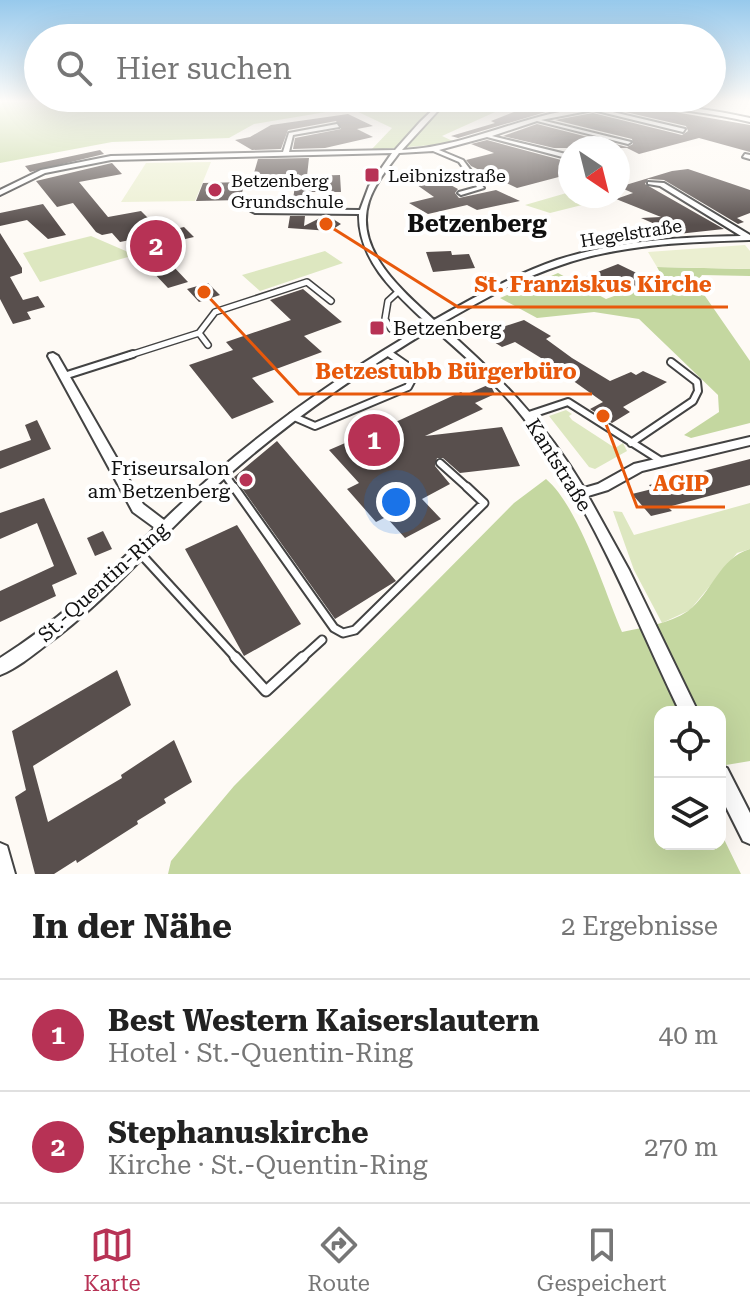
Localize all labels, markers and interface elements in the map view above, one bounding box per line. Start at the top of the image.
search box [24,24,726,112]
icon: search [52,46,96,90]
text: Hier suchen [116,51,292,86]
north arrow [558,136,630,208]
place label: Leibnizstraße [388,165,506,186]
marker: Leibnizstraße [363,166,381,184]
place label: Betzenberg Grundschule [231,170,344,212]
marker: Betzenberg Grundschule [206,181,224,199]
district label: Betzenberg [407,210,547,238]
street label: Hegelstraße [578,215,684,251]
pin: 2 [130,216,182,276]
callout: St. Franziskus Kirche [458,261,728,307]
text: St. Franziskus Kirche [474,272,712,297]
place label: Betzenberg [393,316,502,340]
marker: Betzenberg [368,319,386,337]
callout: Betzestubb Bürgerbüro [299,348,592,394]
text: Betzestubb Bürgerbüro [315,359,577,384]
pin: 1 [348,410,400,470]
street label: Kantstraße [521,414,597,516]
place label: Friseursalon am Betzenberg [88,456,231,503]
callout: AGIP [637,461,725,507]
marker: Friseursalon am Betzenberg [237,471,255,489]
text: AGIP [653,471,709,496]
your location [376,482,416,522]
street label: St.-Quentin-Ring [33,517,173,647]
map controls [654,706,726,850]
button: locate [654,706,726,778]
button: layers [654,778,726,850]
text: In der Nähe [32,906,232,946]
text: 2 Ergebnisse [561,911,718,941]
text: Best Western Kaiserslautern [108,1003,539,1038]
text: 1 [51,1020,65,1050]
text: 40 m [659,1020,718,1050]
text: Hotel · St.-Quentin-Ring [108,1038,413,1068]
text: Stephanuskirche [108,1115,369,1150]
text: 2 [51,1132,65,1162]
text: 270 m [644,1132,718,1162]
text: Kirche · St.-Quentin-Ring [108,1150,427,1180]
tab: Karte [84,1223,141,1296]
tab: Route [308,1223,370,1296]
tab: Gespeichert [537,1223,666,1296]

